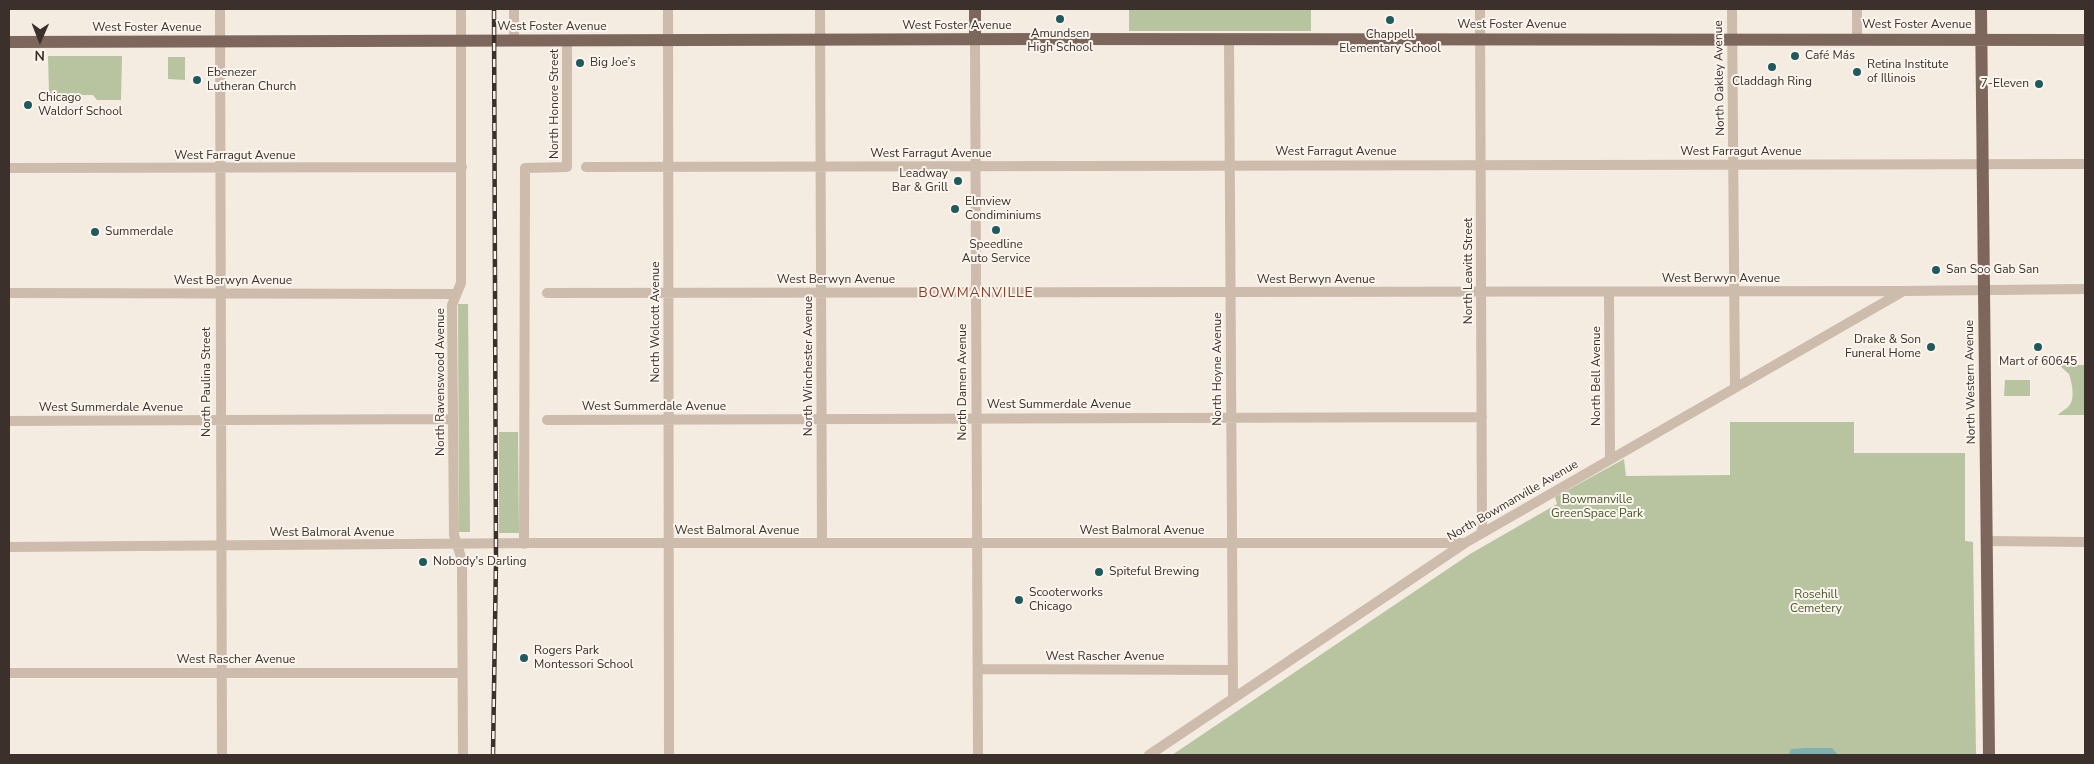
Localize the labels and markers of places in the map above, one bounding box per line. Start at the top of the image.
marker: Amundsen High School [1054,13,1066,25]
marker: Chappell Elementary School [1384,14,1396,26]
place label: Amundsen High School [1027,27,1093,55]
place label: Chappell Elementary School [1339,28,1441,56]
place label: Café Más [1805,49,1855,63]
marker: Café Más [1789,50,1801,62]
place label: Big Joe’s [590,56,636,70]
marker: Big Joe’s [574,57,586,69]
place label: Retina Institute of Illinois [1867,58,1949,86]
marker: Claddagh Ring [1766,61,1778,73]
place label: Ebenezer Lutheran Church [207,66,296,94]
marker: Retina Institute of Illinois [1851,66,1863,78]
marker: Ebenezer Lutheran Church [191,74,203,86]
place label: Claddagh Ring [1732,75,1812,89]
place label: 7-Eleven [1981,77,2029,91]
marker: 7-Eleven [2033,78,2045,90]
place label: Chicago Waldorf School [38,91,122,119]
marker: Chicago Waldorf School [22,99,34,111]
place label: Leadway Bar & Grill [892,167,948,195]
marker: Leadway Bar & Grill [952,175,964,187]
place label: Elmview Condiminiums [965,195,1041,223]
marker: Elmview Condiminiums [949,203,961,215]
marker: Speedline Auto Service [990,224,1002,236]
place label: Summerdale [105,225,173,239]
marker: Summerdale [89,226,101,238]
place label: Speedline Auto Service [962,238,1030,266]
place label: San Soo Gab San [1946,263,2039,277]
marker: San Soo Gab San [1930,264,1942,276]
place label: Drake & Son Funeral Home [1845,333,1921,361]
marker: Drake & Son Funeral Home [1925,341,1937,353]
marker: Mart of 60645 [2032,341,2044,353]
place label: Mart of 60645 [1999,355,2077,369]
place label: Nobody's Darling [433,555,527,569]
marker: Nobody's Darling [417,556,429,568]
place label: Spiteful Brewing [1109,565,1199,579]
marker: Spiteful Brewing [1093,566,1105,578]
place label: Scooterworks Chicago [1029,586,1103,614]
marker: Scooterworks Chicago [1013,594,1025,606]
place label: Rogers Park Montessori School [534,644,633,672]
marker: Rogers Park Montessori School [518,652,530,664]

